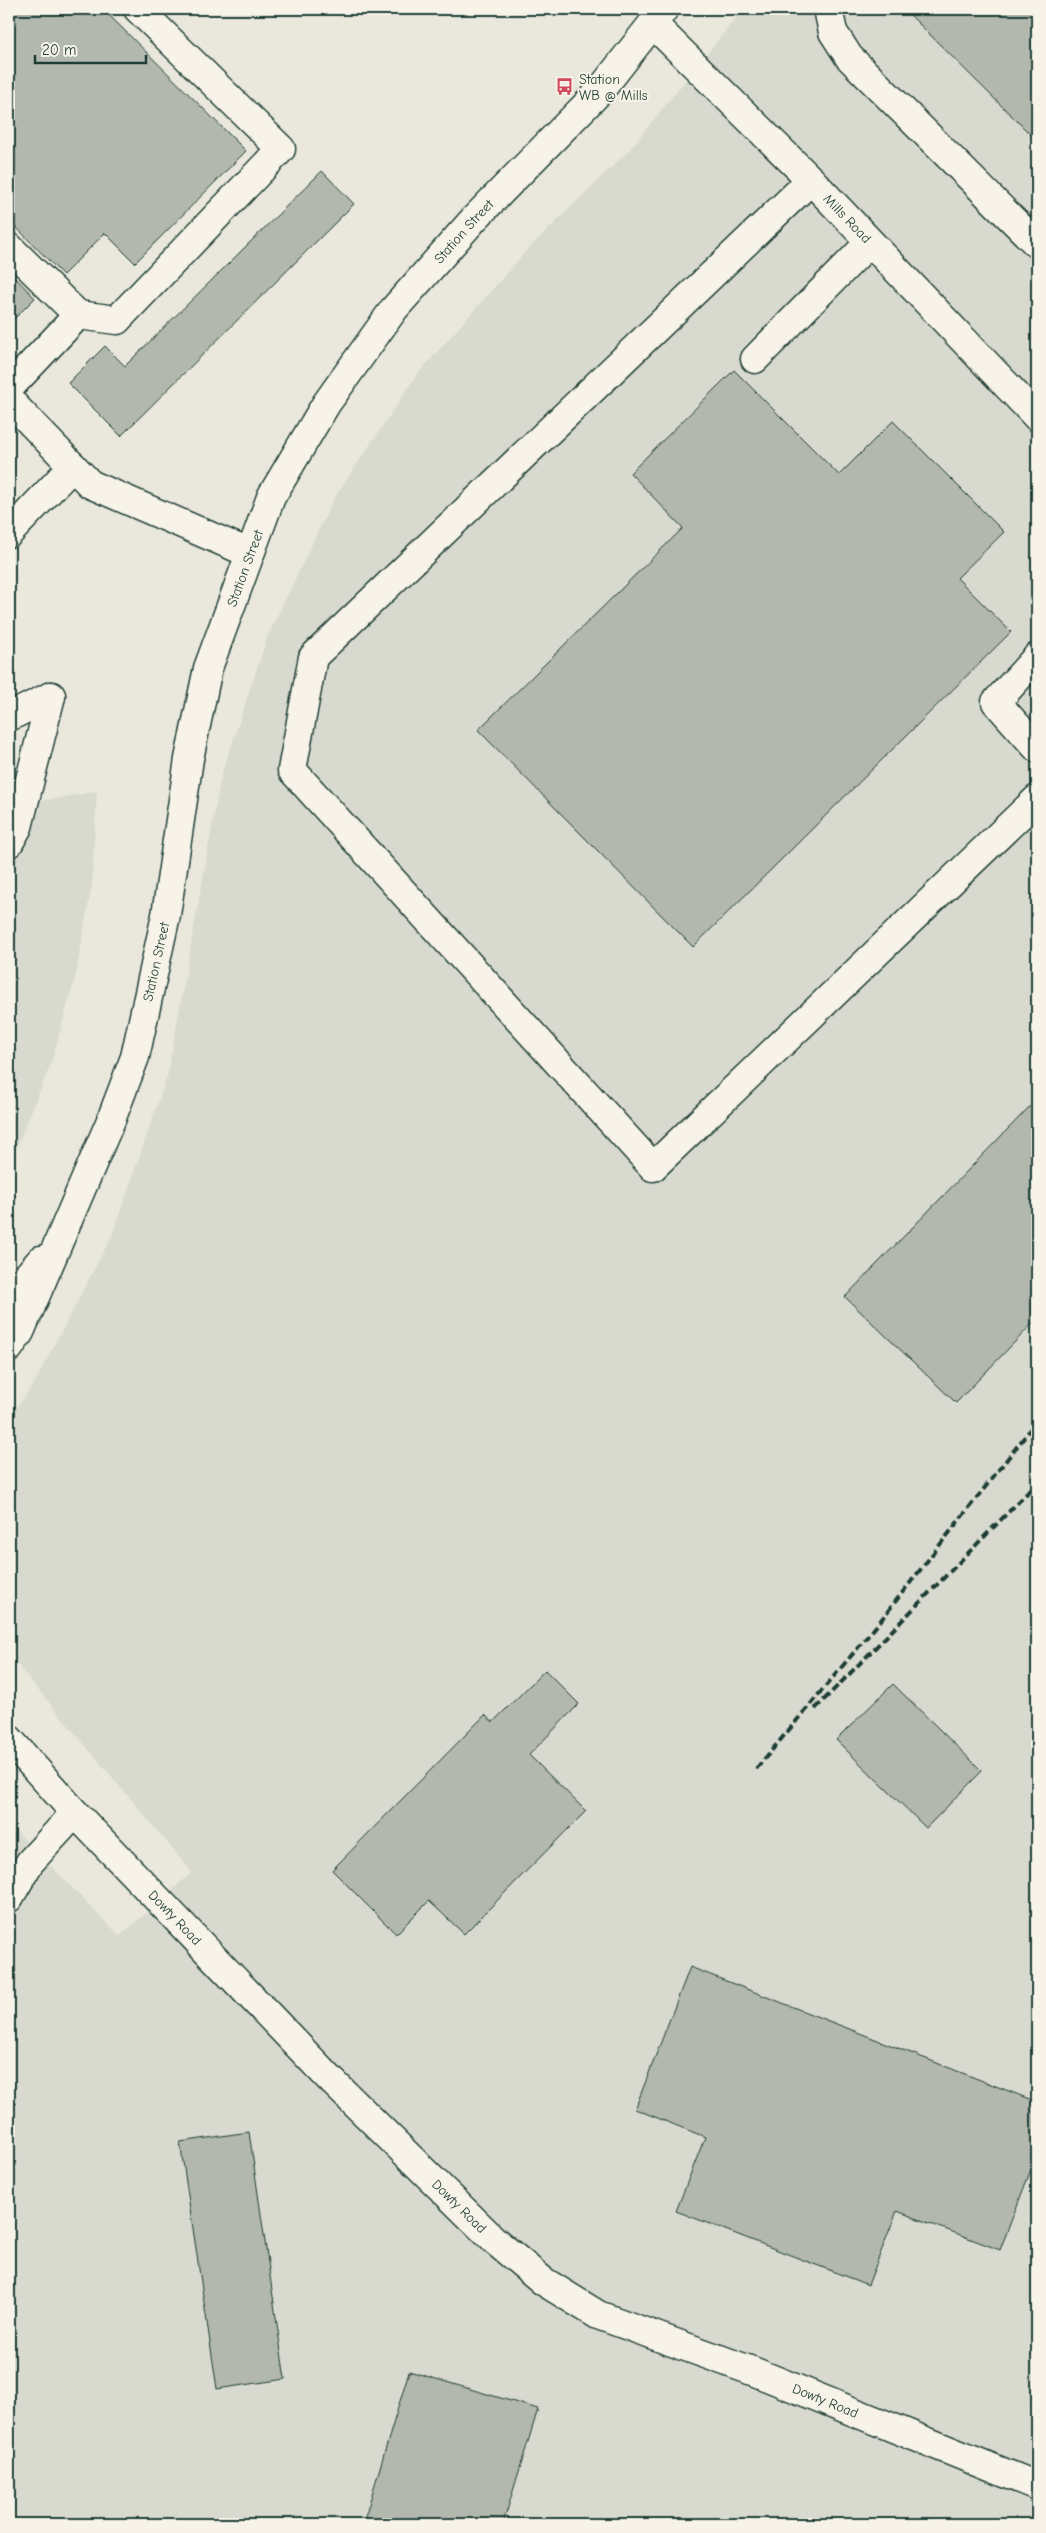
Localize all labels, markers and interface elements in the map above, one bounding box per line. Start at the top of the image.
scale bar [35,32,146,64]
text: 20 m [42,41,76,59]
place label: Station WB @ Mills [579,71,648,104]
bus stop icon: Station WB @ Mills [555,77,575,97]
street label: Mills Road [820,190,875,247]
street label: Station Street [431,195,498,267]
street label: Station Street [223,527,268,609]
street label: Station Street [139,920,173,1003]
street label: Dowty Road [145,1887,205,1949]
street label: Dowty Road [428,2176,490,2237]
street label: Dowty Road [790,2380,861,2422]

